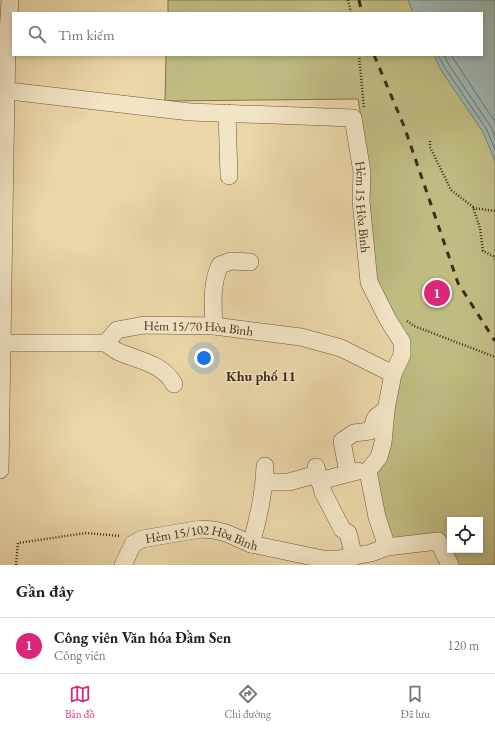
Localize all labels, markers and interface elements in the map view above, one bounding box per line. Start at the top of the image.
search box [12,12,483,56]
icon: search [26,23,48,45]
text: Tìm kiếm [58,25,115,44]
street label: Hẻm 15 Hòa Bình [351,160,374,254]
pin: 1 [424,278,450,308]
street label: Hẻm 15/70 Hòa Bình [143,317,255,340]
your location [194,348,214,368]
district label: Khu phố 11 [226,367,296,385]
map controls [447,517,483,553]
button: locate [447,517,483,553]
street label: Hẻm 15/102 Hòa Bình [144,521,260,554]
text: Gần đây [16,580,74,602]
text: Công viên Văn hóa Đầm Sen [54,628,231,647]
text: 1 [26,637,32,654]
text: 120 m [448,637,479,654]
text: Công viên [54,647,106,664]
tab: Bản đồ [65,683,95,721]
tab: Chỉ đường [225,683,271,721]
tab: Đã lưu [401,683,430,721]

